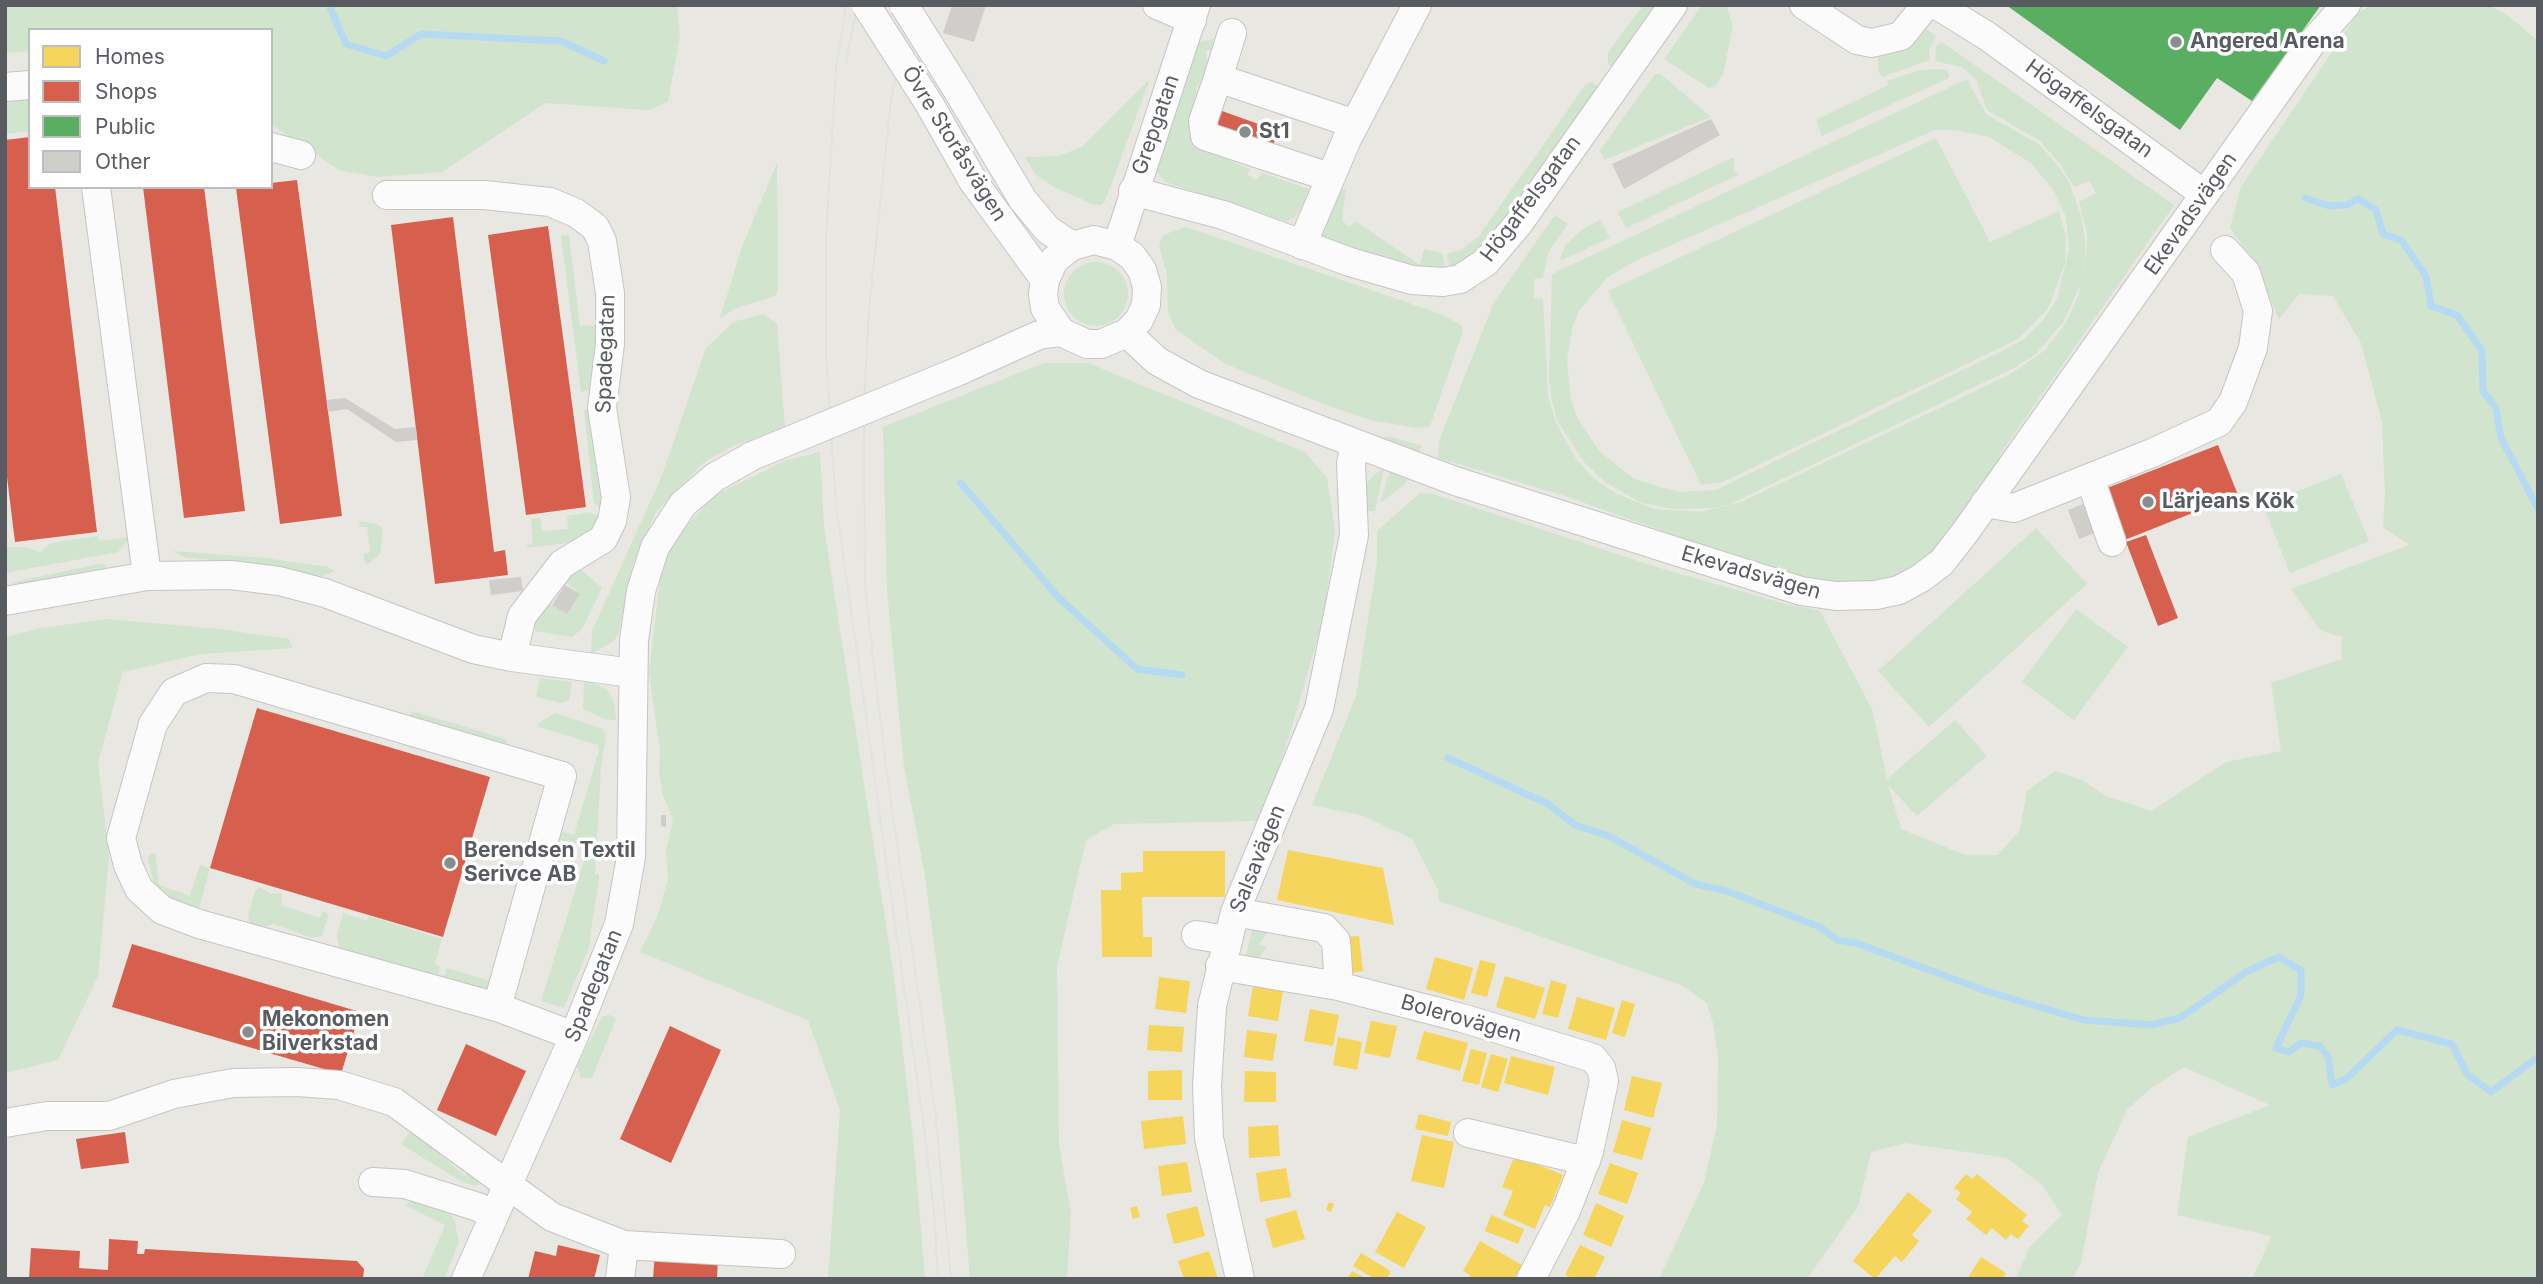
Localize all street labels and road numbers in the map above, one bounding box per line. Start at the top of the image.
street label: Högaffelsgatan [2020,54,2158,164]
street label: Övre Storåsvägen [896,62,1012,226]
street label: Grepgatan [1127,72,1185,178]
street label: Högaffelsgatan [1475,131,1587,267]
street label: Ekevadsvägen [2139,148,2243,280]
street label: Spadegatan [591,294,621,414]
street label: Ekevadsvägen [1678,541,1824,605]
street label: Salsavägen [1225,801,1291,917]
street label: Spadegatan [560,926,628,1046]
street label: Bolerovägen [1398,990,1524,1048]

